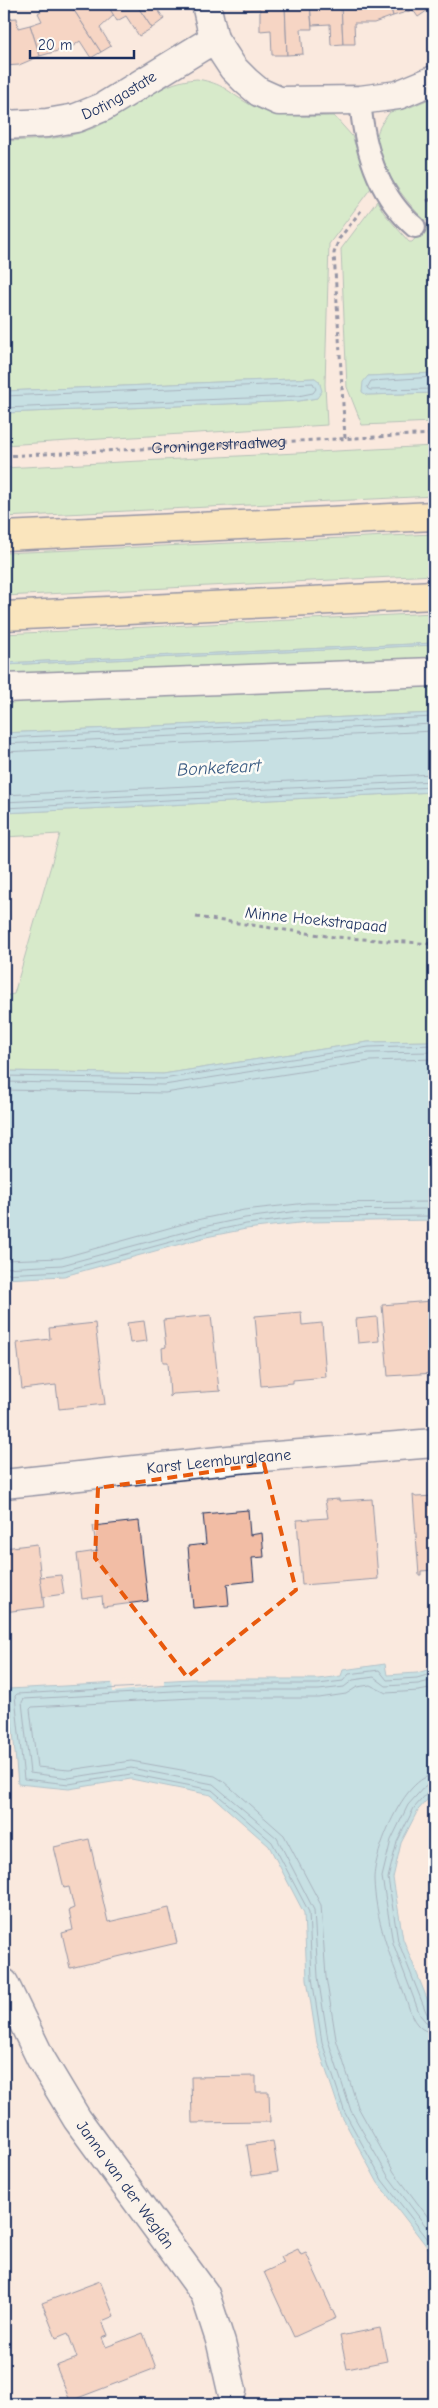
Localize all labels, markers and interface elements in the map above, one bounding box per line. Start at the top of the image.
scale bar [30,28,134,60]
text: 20 m [38,36,72,54]
street label: Dotingastate [79,67,160,124]
street label: Groningerstraatweg [151,433,286,457]
water label: Bonkefeart [176,755,263,781]
street label: Minne Hoekstrapaad [244,904,388,936]
street label: Karst Leemburgleane [146,1446,292,1478]
street label: Janna van der Weglân [72,2117,178,2252]

